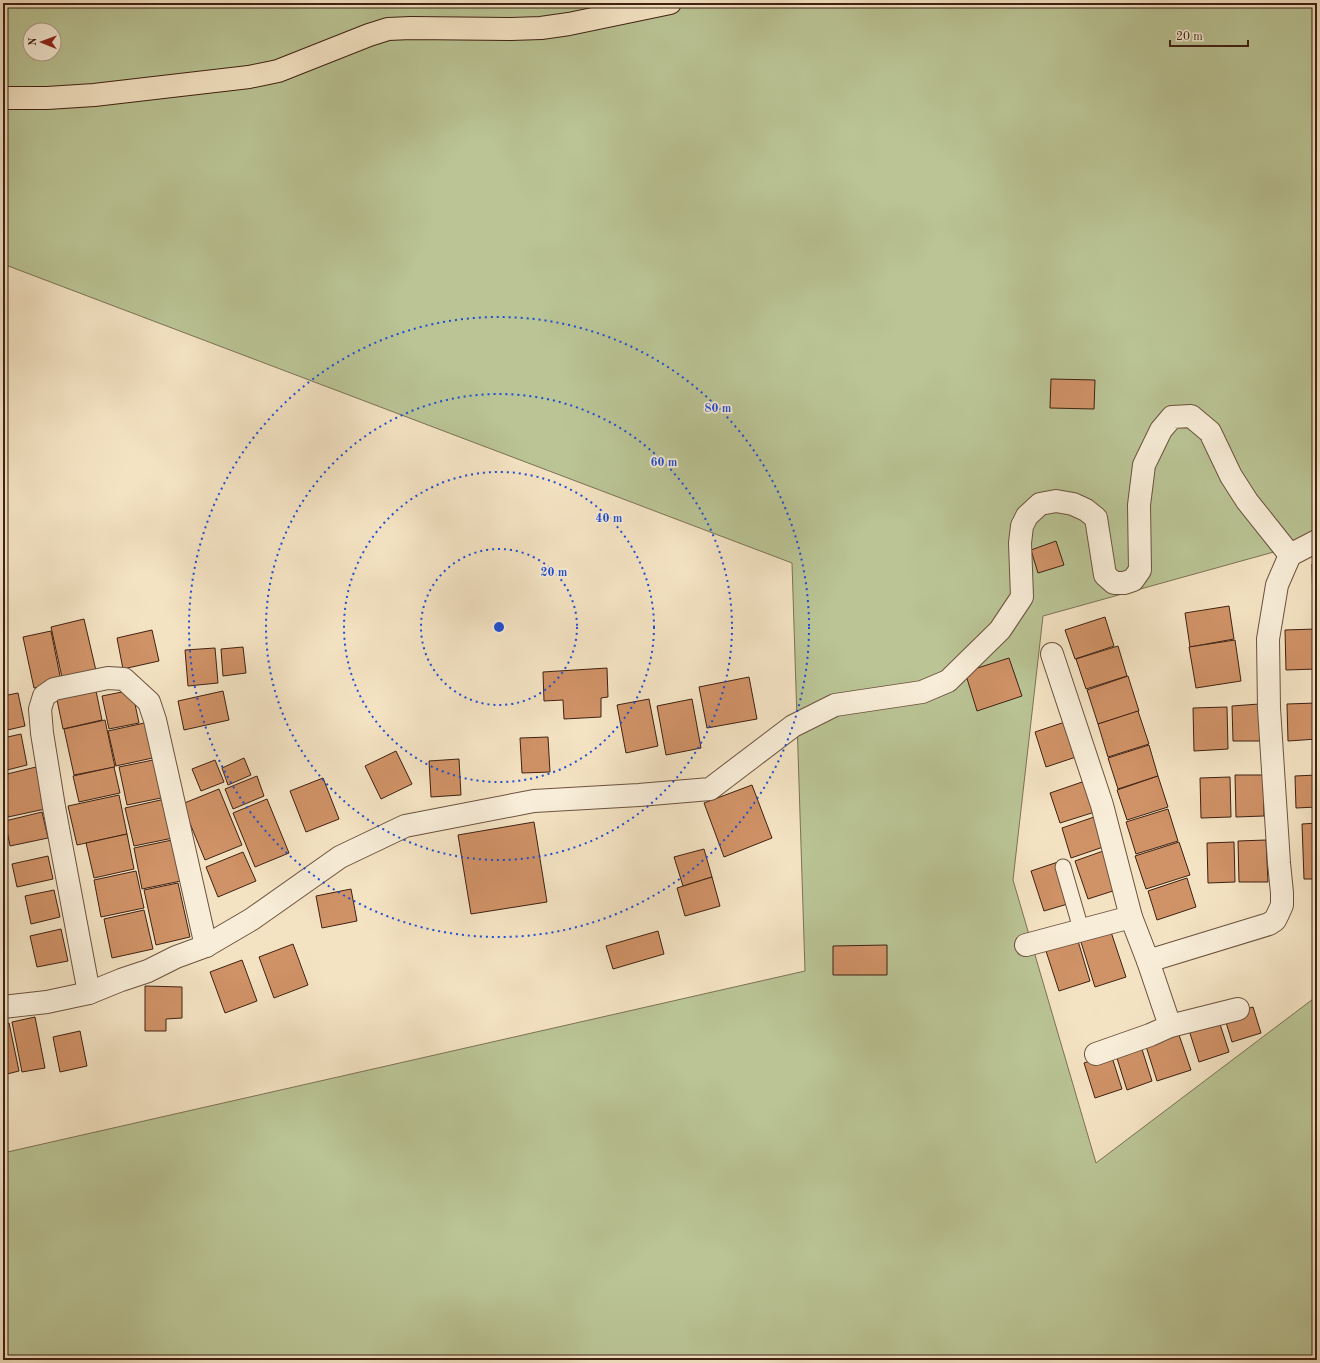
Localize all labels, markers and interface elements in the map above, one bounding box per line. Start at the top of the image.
north arrow [22,22,62,62]
scale bar [1170,22,1248,48]
text: 20 m [1176,31,1203,43]
text: N [28,37,39,46]
text: 80 m [705,403,732,415]
text: 60 m [651,457,678,469]
text: 40 m [596,513,623,525]
text: 20 m [541,567,568,579]
centre of rings [492,620,506,634]

